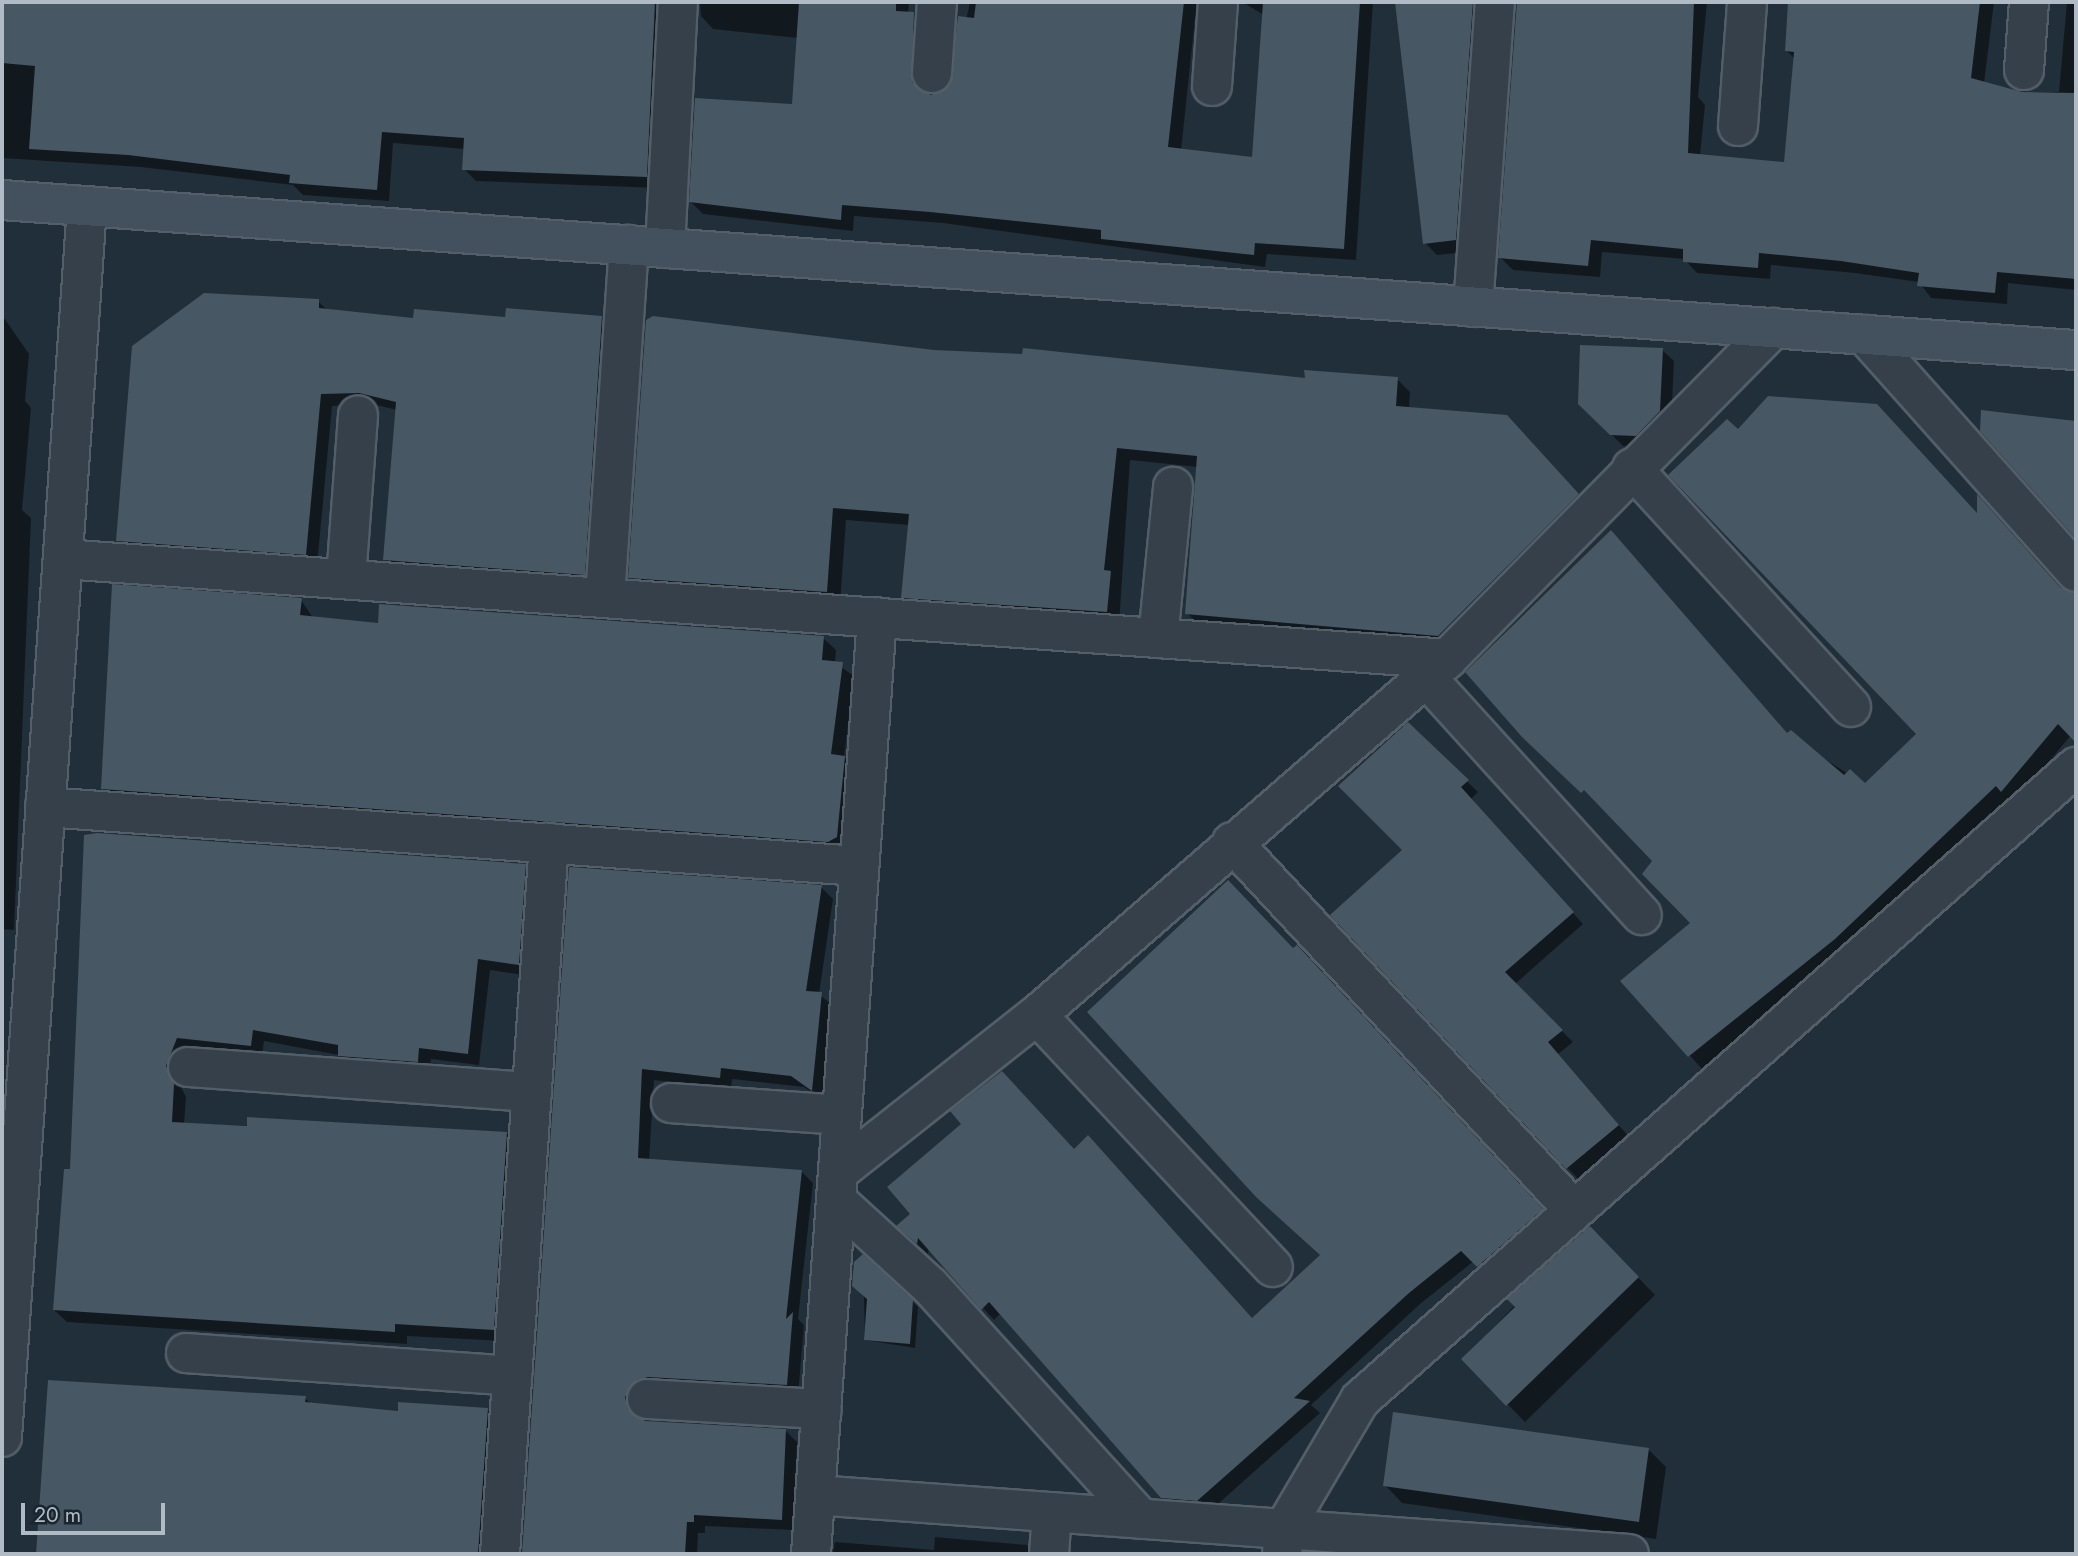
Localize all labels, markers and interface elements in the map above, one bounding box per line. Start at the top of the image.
scale bar [24,1490,168,1534]
text: 20 m [34,1500,81,1530]

